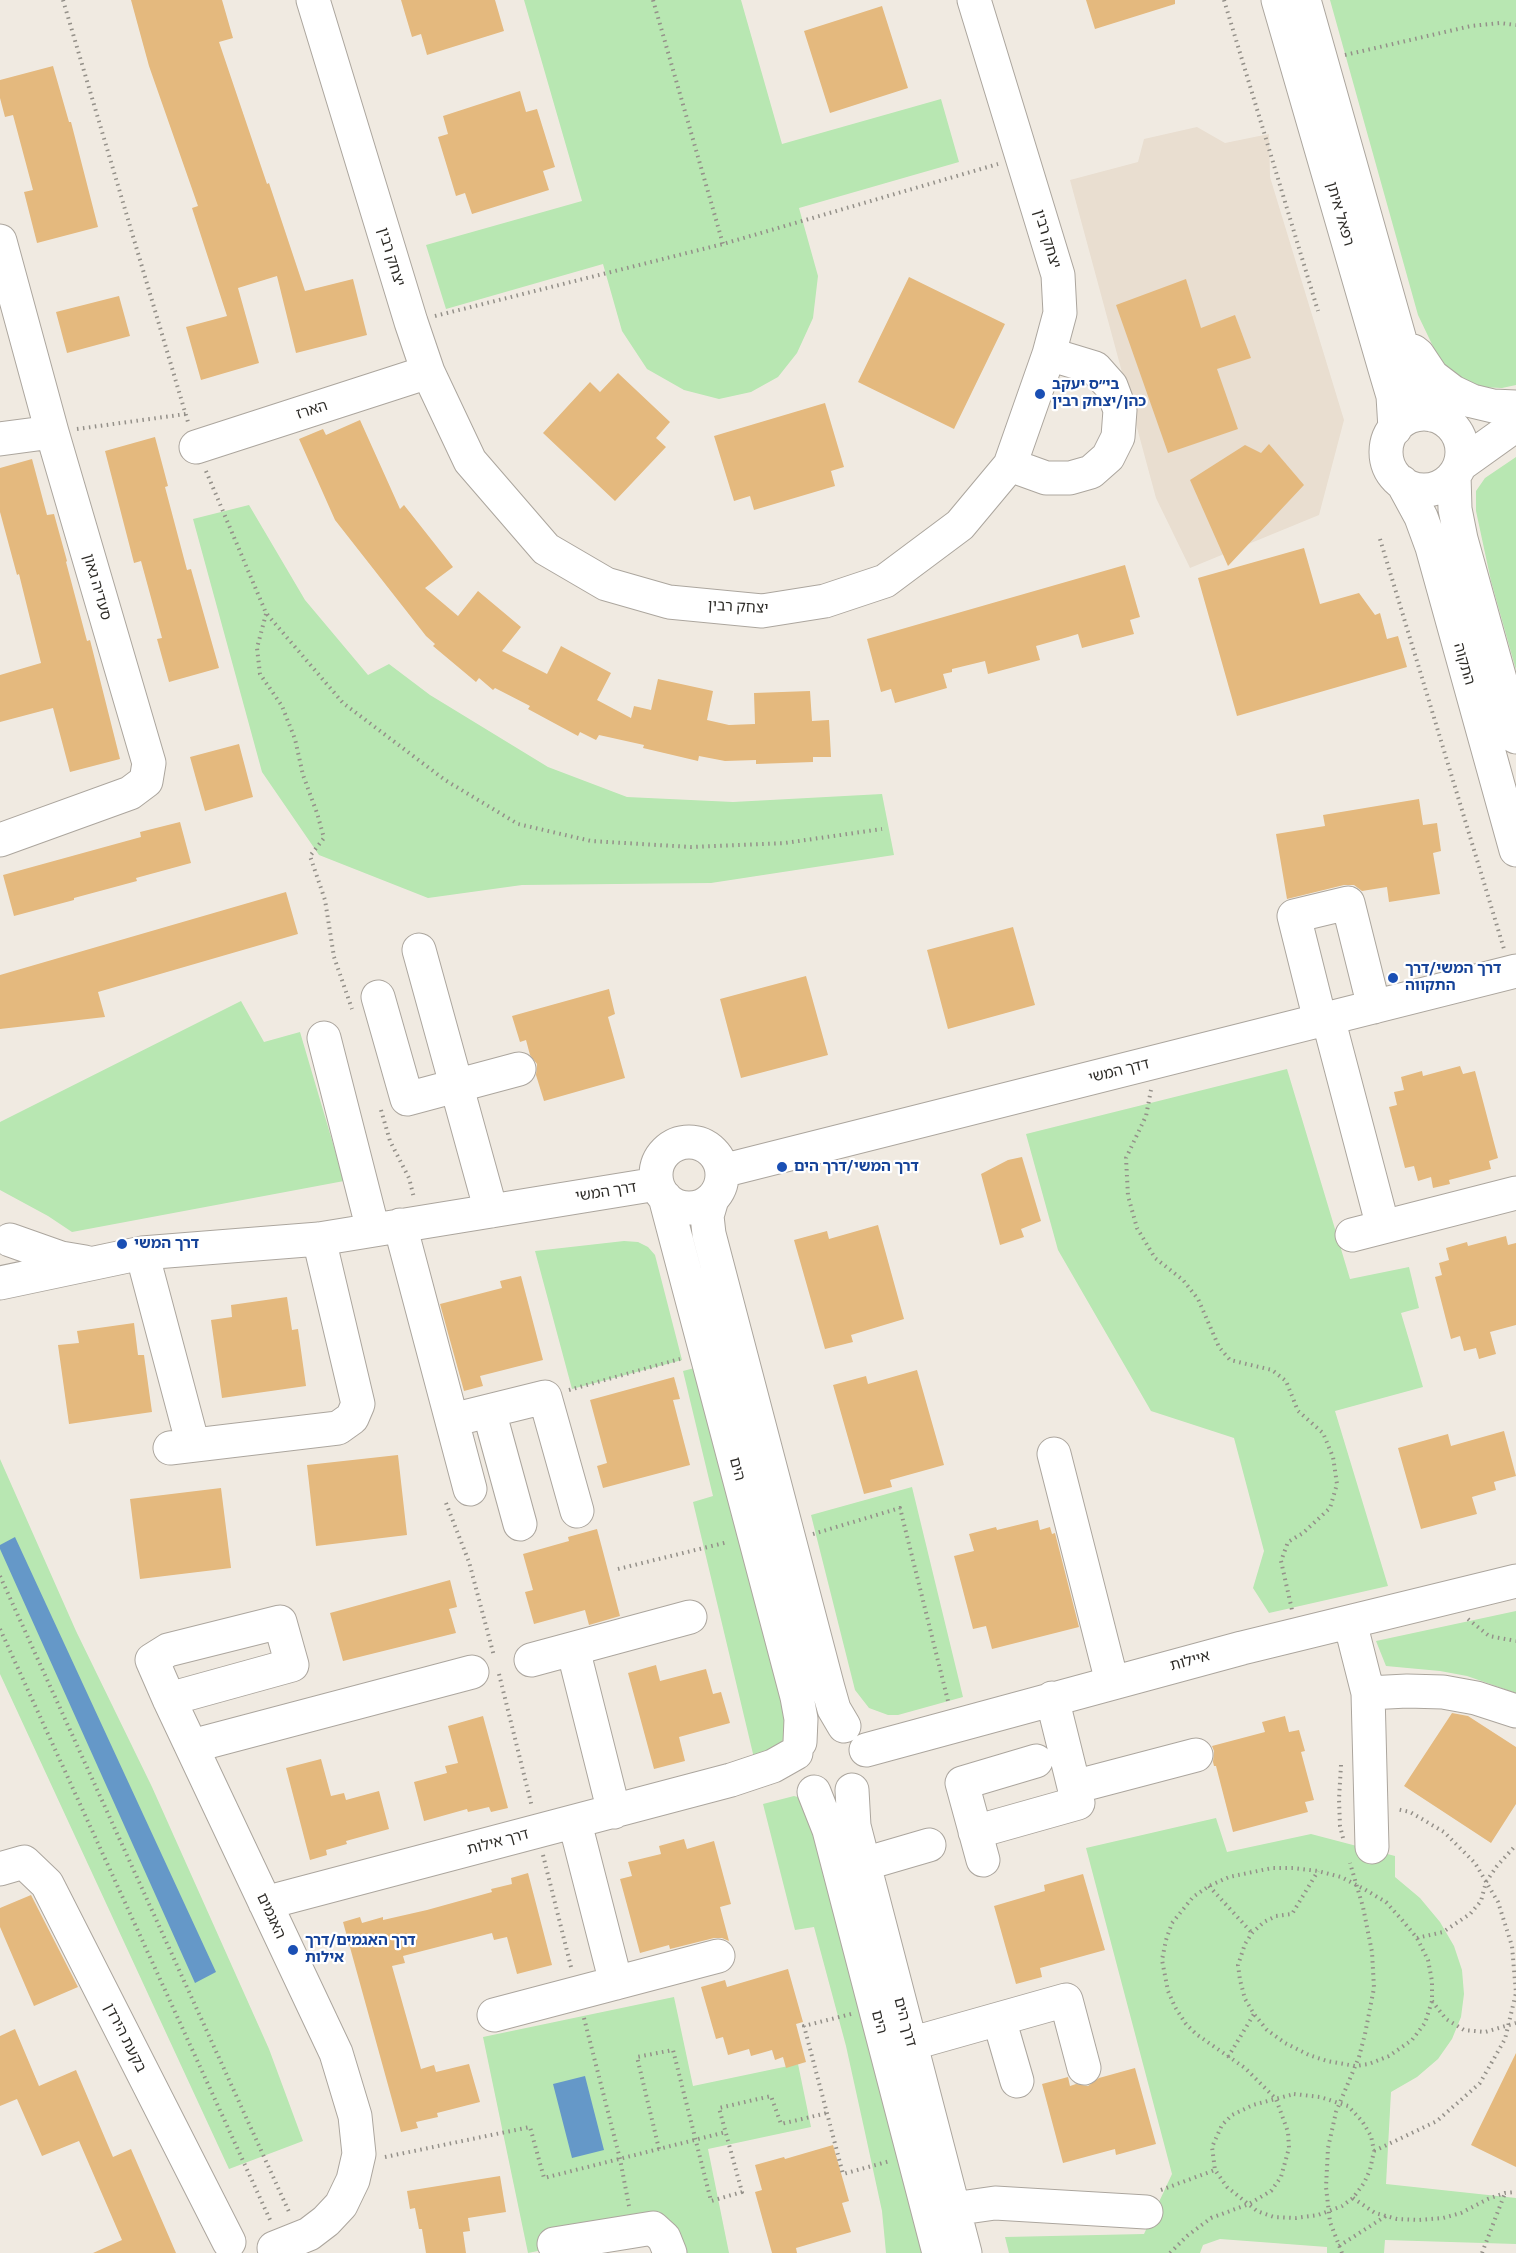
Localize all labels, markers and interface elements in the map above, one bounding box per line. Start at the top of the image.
street label: רפאל איתן [1322,180,1358,248]
street label: יצחק רבין [1030,207,1064,271]
street label: יצחק רבין [374,225,408,289]
place label: בי״ס יעקב כהן/יצחק רבין [1052,376,1146,411]
marker: בי״ס יעקב כהן/יצחק רבין [1033,387,1047,401]
street label: הארז [294,397,330,423]
street label: סעדיה גאון [79,552,115,622]
street label: יצחק רבין [707,596,769,618]
street label: התקוה [1449,641,1479,687]
place label: דרך המשי/דרך התקווה [1405,960,1501,995]
marker: דרך המשי/דרך התקווה [1386,971,1400,985]
street label: דדך המשי [1087,1055,1151,1087]
place label: דרך המשי/דרך הים [794,1158,919,1176]
marker: דרך המשי/דרך הים [775,1160,789,1174]
street label: דרך המשי [574,1178,638,1206]
place label: דרך המשי [134,1235,199,1253]
marker: דרך המשי [115,1237,129,1251]
street label: הים [725,1455,749,1483]
street label: איילות [1168,1647,1212,1675]
street label: דרך אילות [465,1825,531,1859]
street label: האגמים [253,1890,289,1942]
place label: דרך האגמים/דרך אילות [305,1932,416,1967]
marker: דרך האגמים/דרך אילות [286,1943,300,1957]
street label: דרך הים [890,1995,920,2049]
street label: בקעת הירדן [100,2000,150,2076]
street label: הים [867,2008,891,2036]

